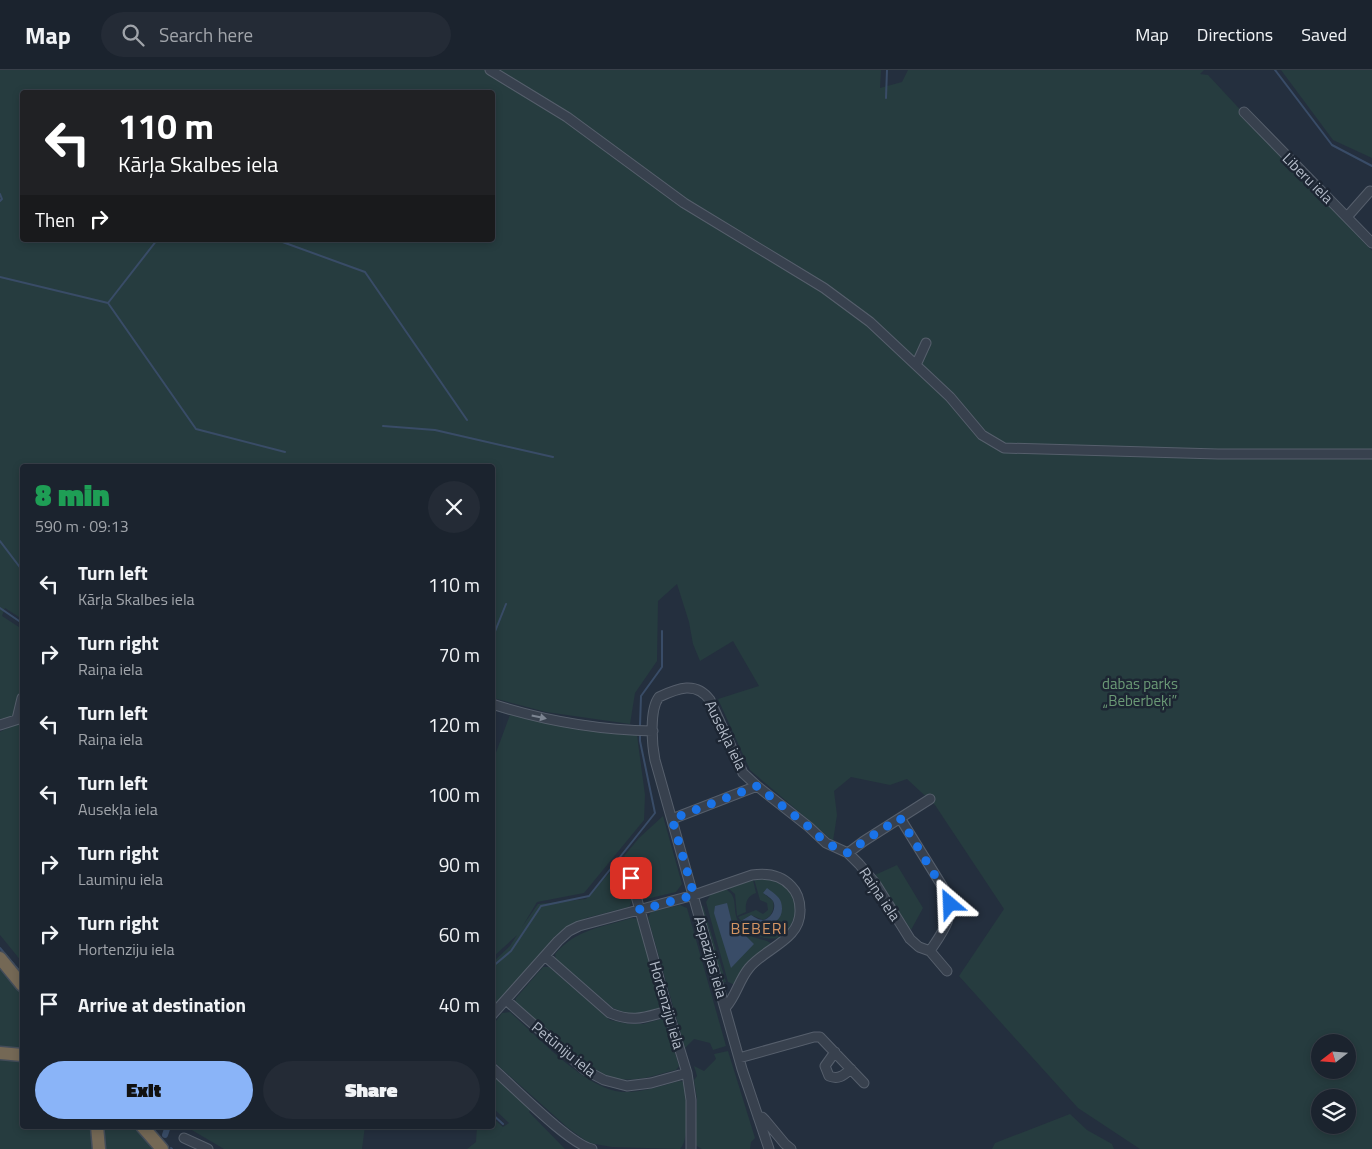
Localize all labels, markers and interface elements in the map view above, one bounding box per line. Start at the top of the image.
search box [101,12,451,57]
text: Map [25,17,71,53]
text: Search here [159,20,253,49]
icon: search [119,21,147,49]
text: Map [1135,21,1169,48]
text: Directions [1197,21,1273,48]
text: Saved [1301,21,1347,48]
text: 110 m [118,99,214,153]
icon: left [35,110,100,175]
text: Kārļa Skalbes iela [118,147,278,181]
street label: Liberu iela [1277,147,1339,209]
text: Then [35,205,75,234]
icon: right [85,205,113,233]
text: 8 min [35,472,110,518]
button: close [428,481,480,533]
text: 590 m · 09:13 [35,514,129,538]
text: Turn left [78,558,148,587]
icon: left [35,570,63,598]
text: 110 m [428,570,480,599]
text: Kārļa Skalbes iela [78,587,195,611]
text: Turn right [78,628,159,657]
icon: right [35,640,63,668]
text: 70 m [439,640,480,669]
text: Raiņa iela [78,657,143,681]
park label: dabas parks „Beberbeķi” [1102,672,1178,712]
street label: Ausekļa iela [699,696,753,774]
text: Turn left [78,698,148,727]
icon: left [35,710,63,738]
text: 120 m [428,710,480,739]
one-way arrow [532,713,547,721]
text: Raiņa iela [78,727,143,751]
text: Turn left [78,768,148,797]
icon: left [35,780,63,808]
text: 100 m [428,780,480,809]
text: Ausekļa iela [78,797,158,821]
text: Turn right [78,838,159,867]
icon: right [35,850,63,878]
text: 90 m [439,850,480,879]
pin [610,857,652,899]
street label: Raiņa iela [853,862,907,926]
icon: arrive [617,864,645,892]
text: Laumiņu iela [78,867,163,891]
position arrow [923,877,975,929]
text: Turn right [78,908,159,937]
street label: Aspazijas iela [688,913,734,1001]
district label: BEBERI [730,916,788,940]
icon: right [35,920,63,948]
text: 60 m [439,920,480,949]
text: Hortenziju iela [78,937,175,961]
street label: Hortenziju iela [643,958,691,1052]
icon: arrive [35,990,63,1018]
text: Arrive at destination [78,990,246,1019]
text: 40 m [439,990,480,1019]
street label: Petūniju iela [527,1016,602,1083]
north arrow [1311,1034,1356,1079]
map controls [1311,1034,1356,1134]
button: Exit [35,1061,253,1119]
button: Share [263,1061,480,1119]
button: layers [1311,1089,1356,1134]

